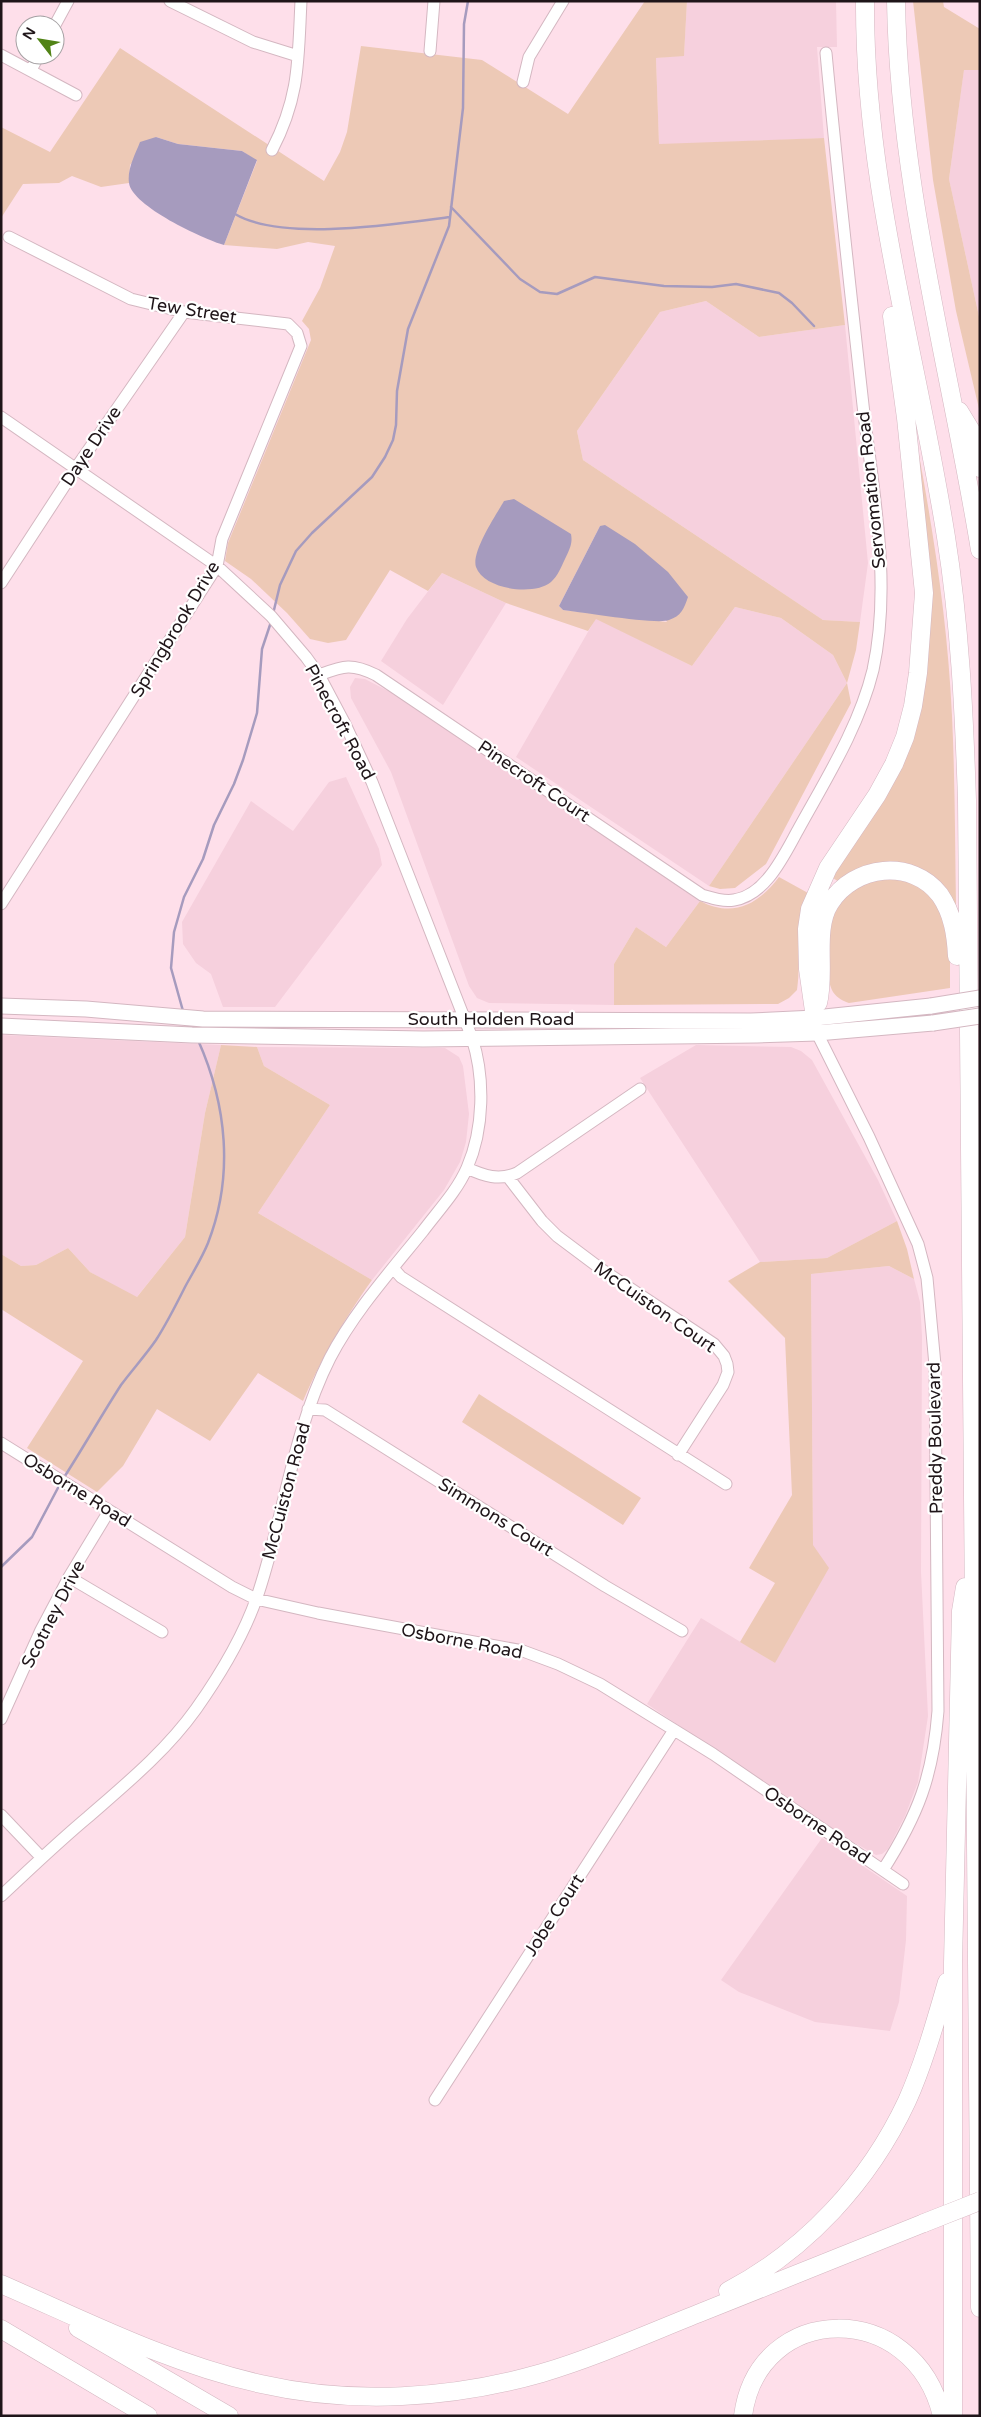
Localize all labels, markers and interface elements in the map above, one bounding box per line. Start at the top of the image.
north arrow [15,15,65,65]
text: N [19,24,39,43]
street label: Tew Street [146,292,238,328]
street label: Daye Drive [56,402,126,490]
street label: Servomation Road [852,410,890,570]
street label: Springbrook Drive [126,557,224,701]
street label: Pinecroft Road [300,660,380,784]
street label: Pinecroft Court [474,735,594,827]
street label: South Holden Road [408,1008,574,1030]
street label: McCuiston Court [590,1257,720,1357]
street label: Preddy Boulevard [923,1362,947,1514]
street label: McCuiston Road [257,1420,315,1562]
street label: Osborne Road [19,1448,135,1532]
street label: Simmons Court [434,1473,558,1561]
street label: Scotney Drive [16,1556,90,1672]
street label: Osborne Road [399,1618,525,1664]
street label: Osborne Road [760,1781,874,1869]
street label: Jobe Court [519,1870,589,1960]

